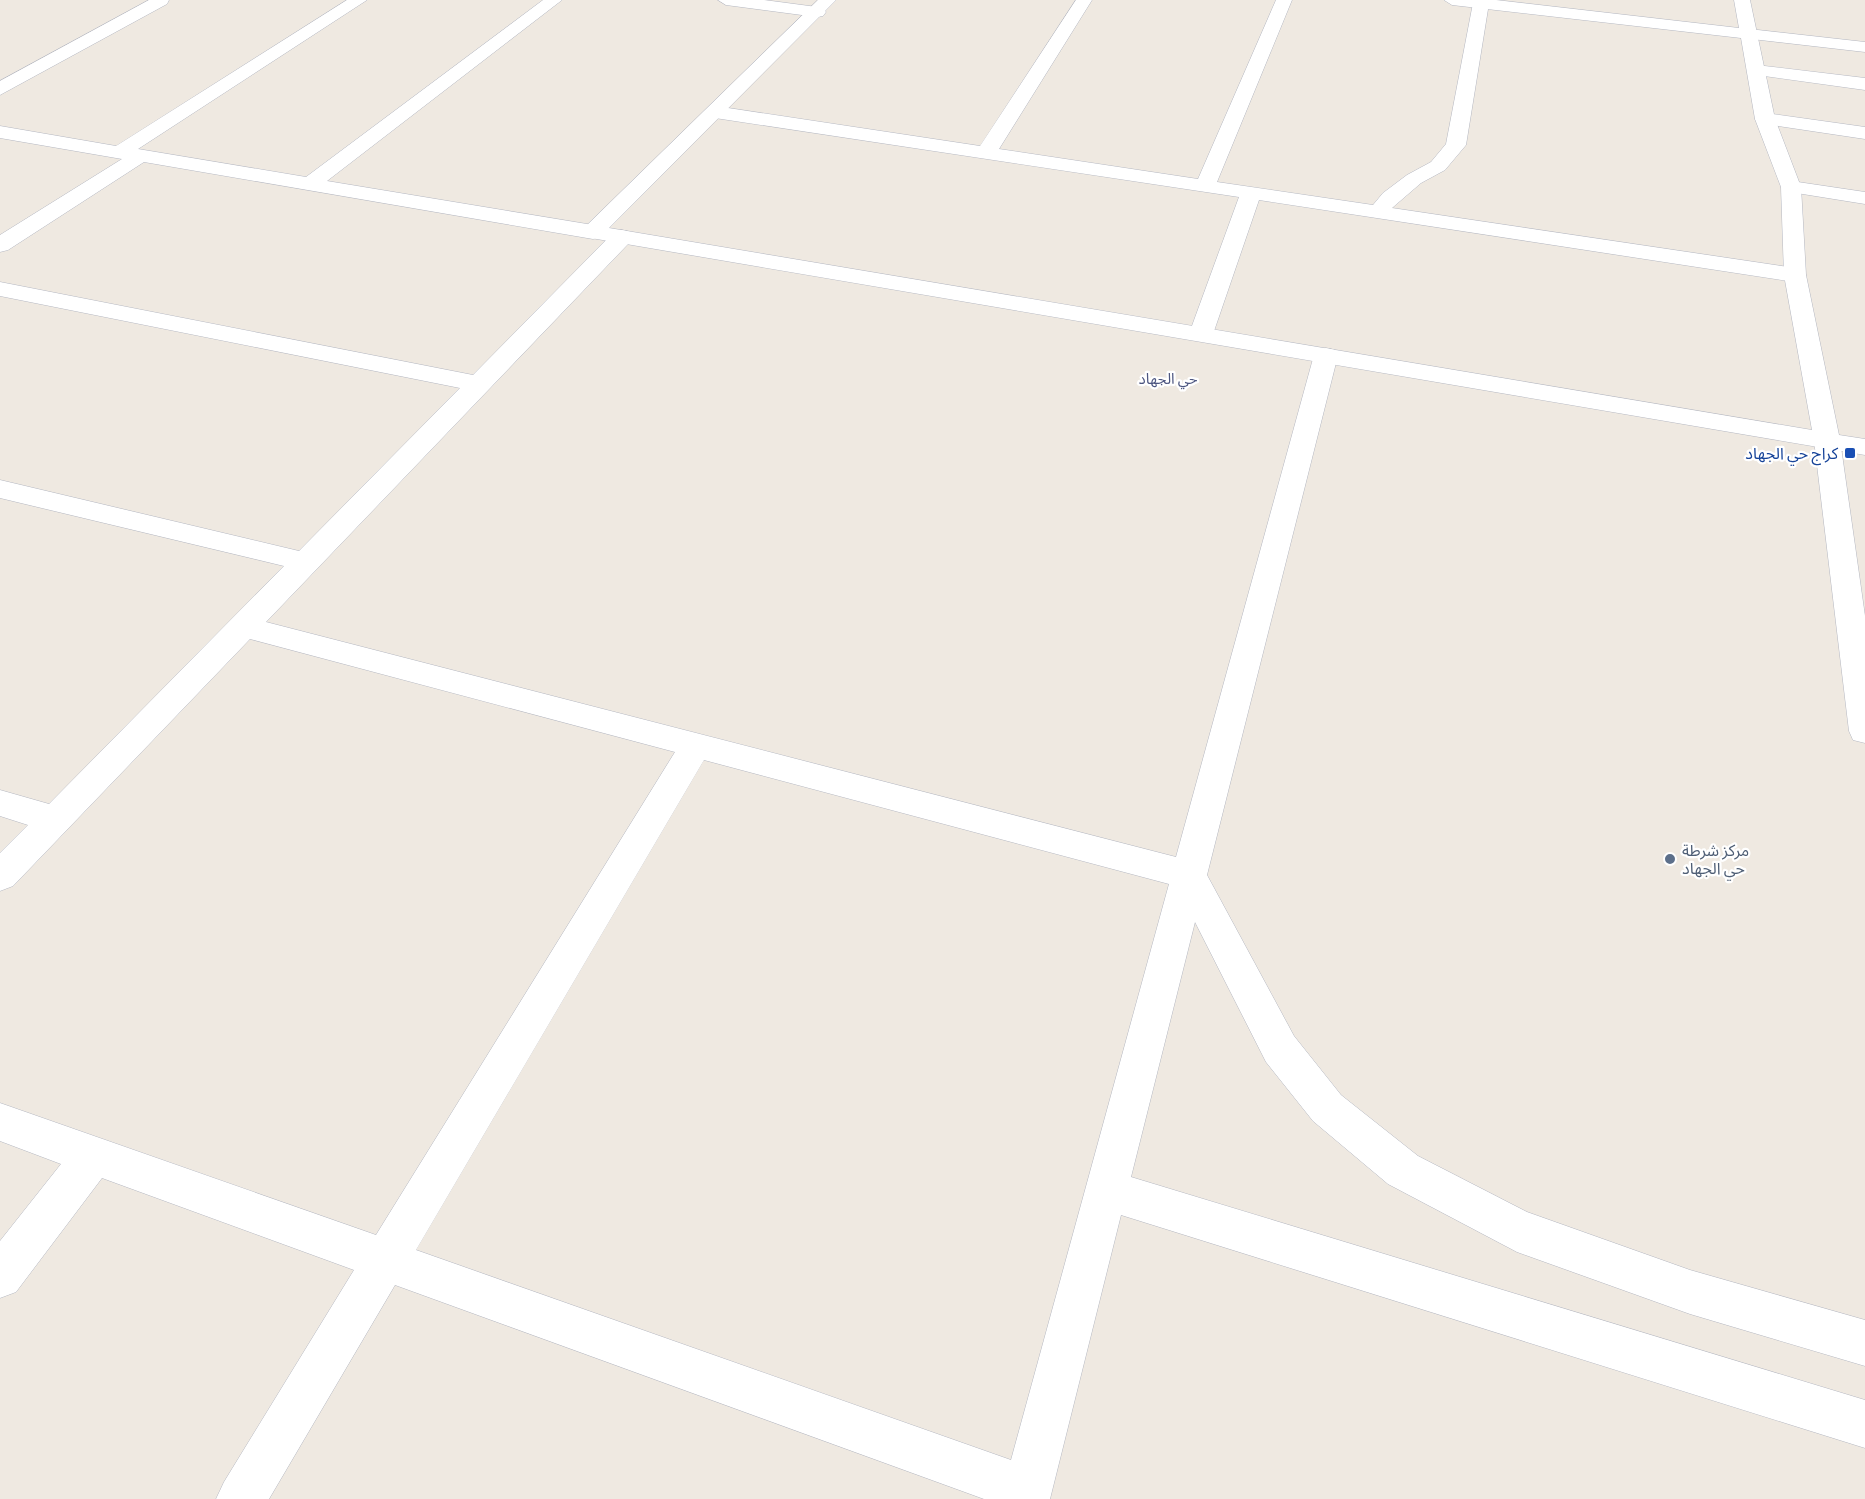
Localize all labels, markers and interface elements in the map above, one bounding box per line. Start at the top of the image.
district label: حي الجهاد [1138,368,1198,390]
place label: كراج حي الجهاد [1745,442,1838,466]
marker: كراج حي الجهاد [1843,446,1857,460]
place label: مركز شرطة حي الجهاد [1682,839,1749,881]
marker: مركز شرطة حي الجهاد [1663,852,1677,866]

